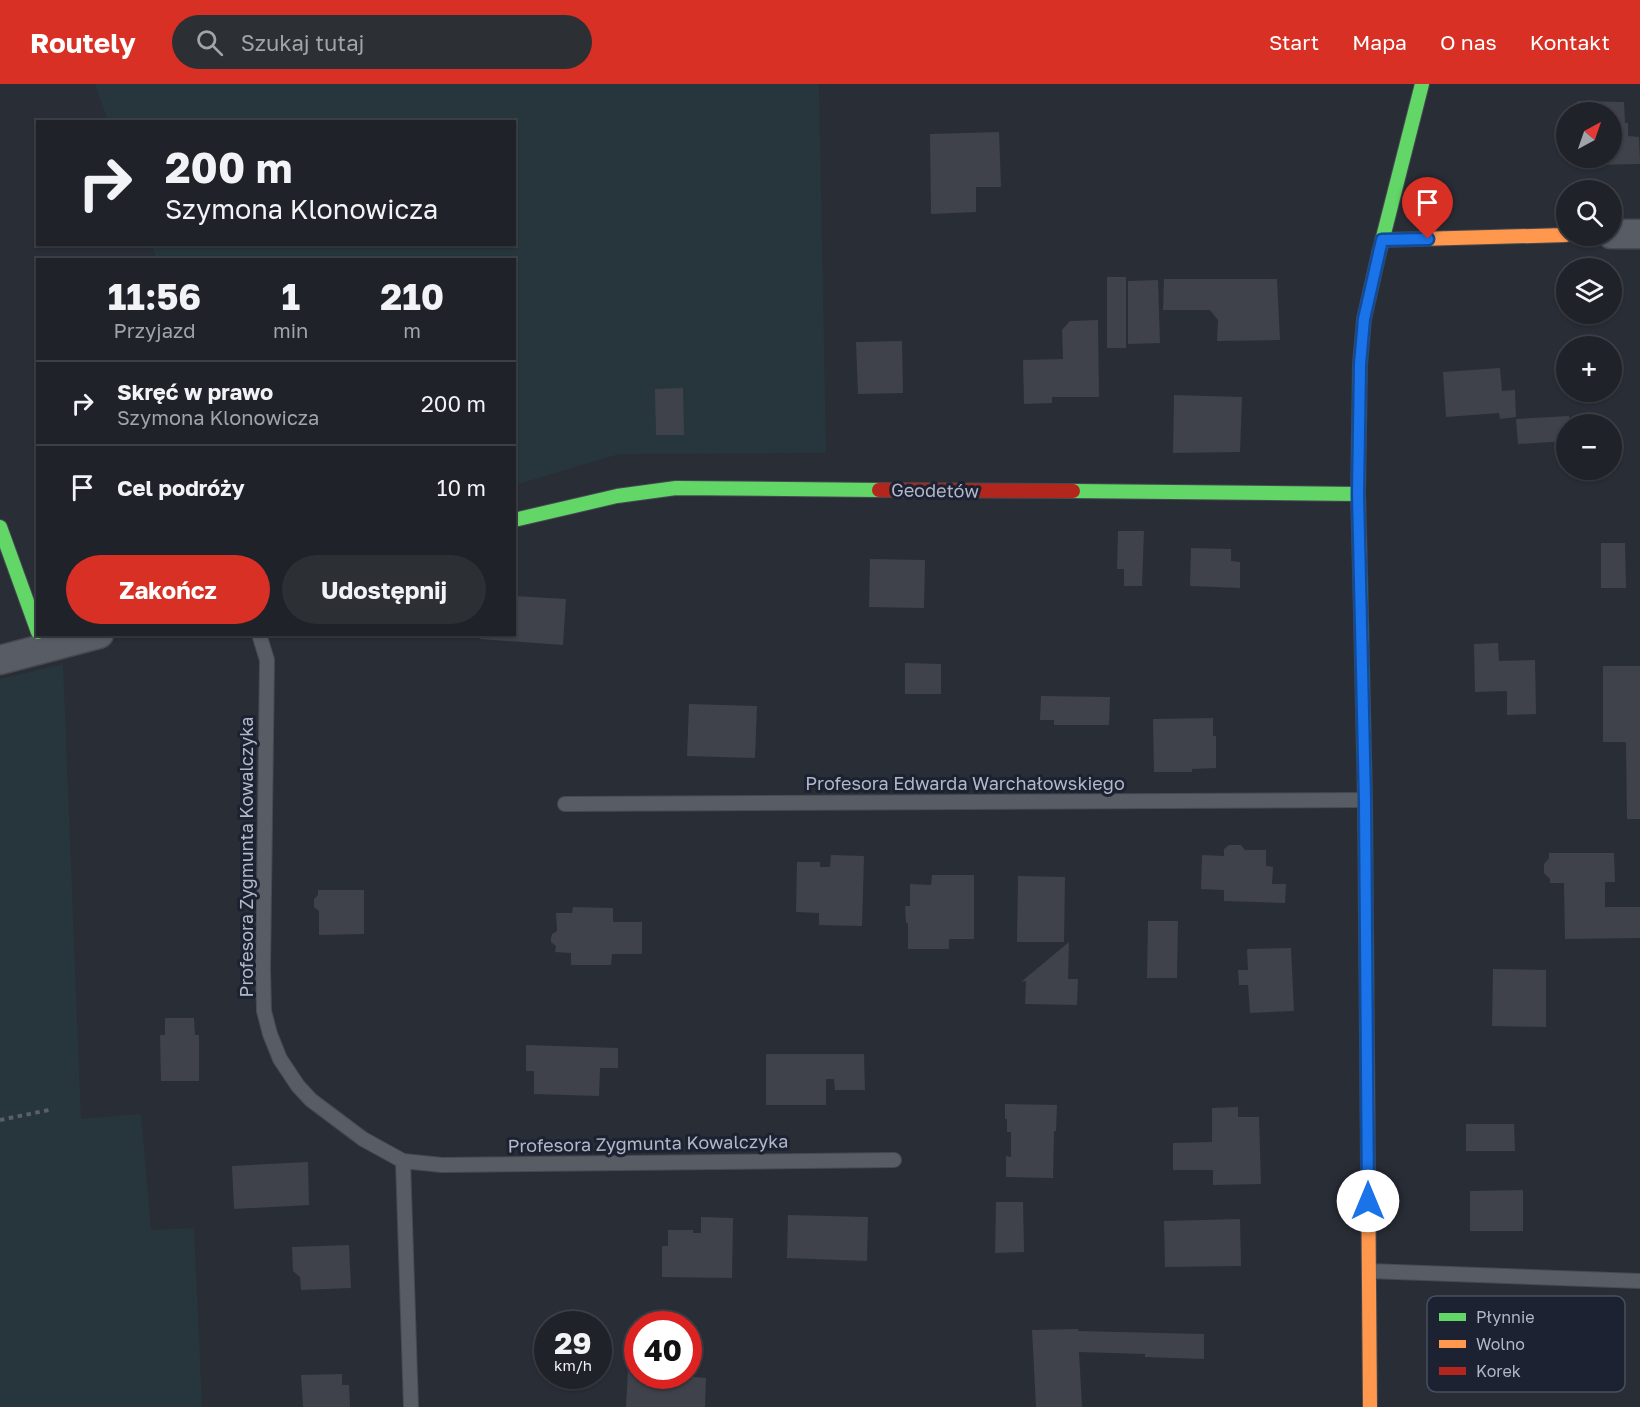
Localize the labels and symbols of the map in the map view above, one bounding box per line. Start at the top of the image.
north arrow [1556,102,1622,168]
pin [1402,177,1453,239]
street label: Geodetów [891,478,980,502]
street label: Profesora Zygmunta Kowalczyka [235,717,257,997]
street label: Profesora Edwarda Warchałowskiego [805,772,1125,794]
street label: Profesora Zygmunta Kowalczyka [507,1130,789,1156]
position arrow [1336,1169,1400,1233]
legend [1427,1296,1625,1392]
text: Płynnie [1476,1307,1534,1327]
speed limit sign: 40 [624,1311,702,1389]
text: Wolno [1476,1334,1525,1354]
text: Korek [1476,1361,1521,1381]

